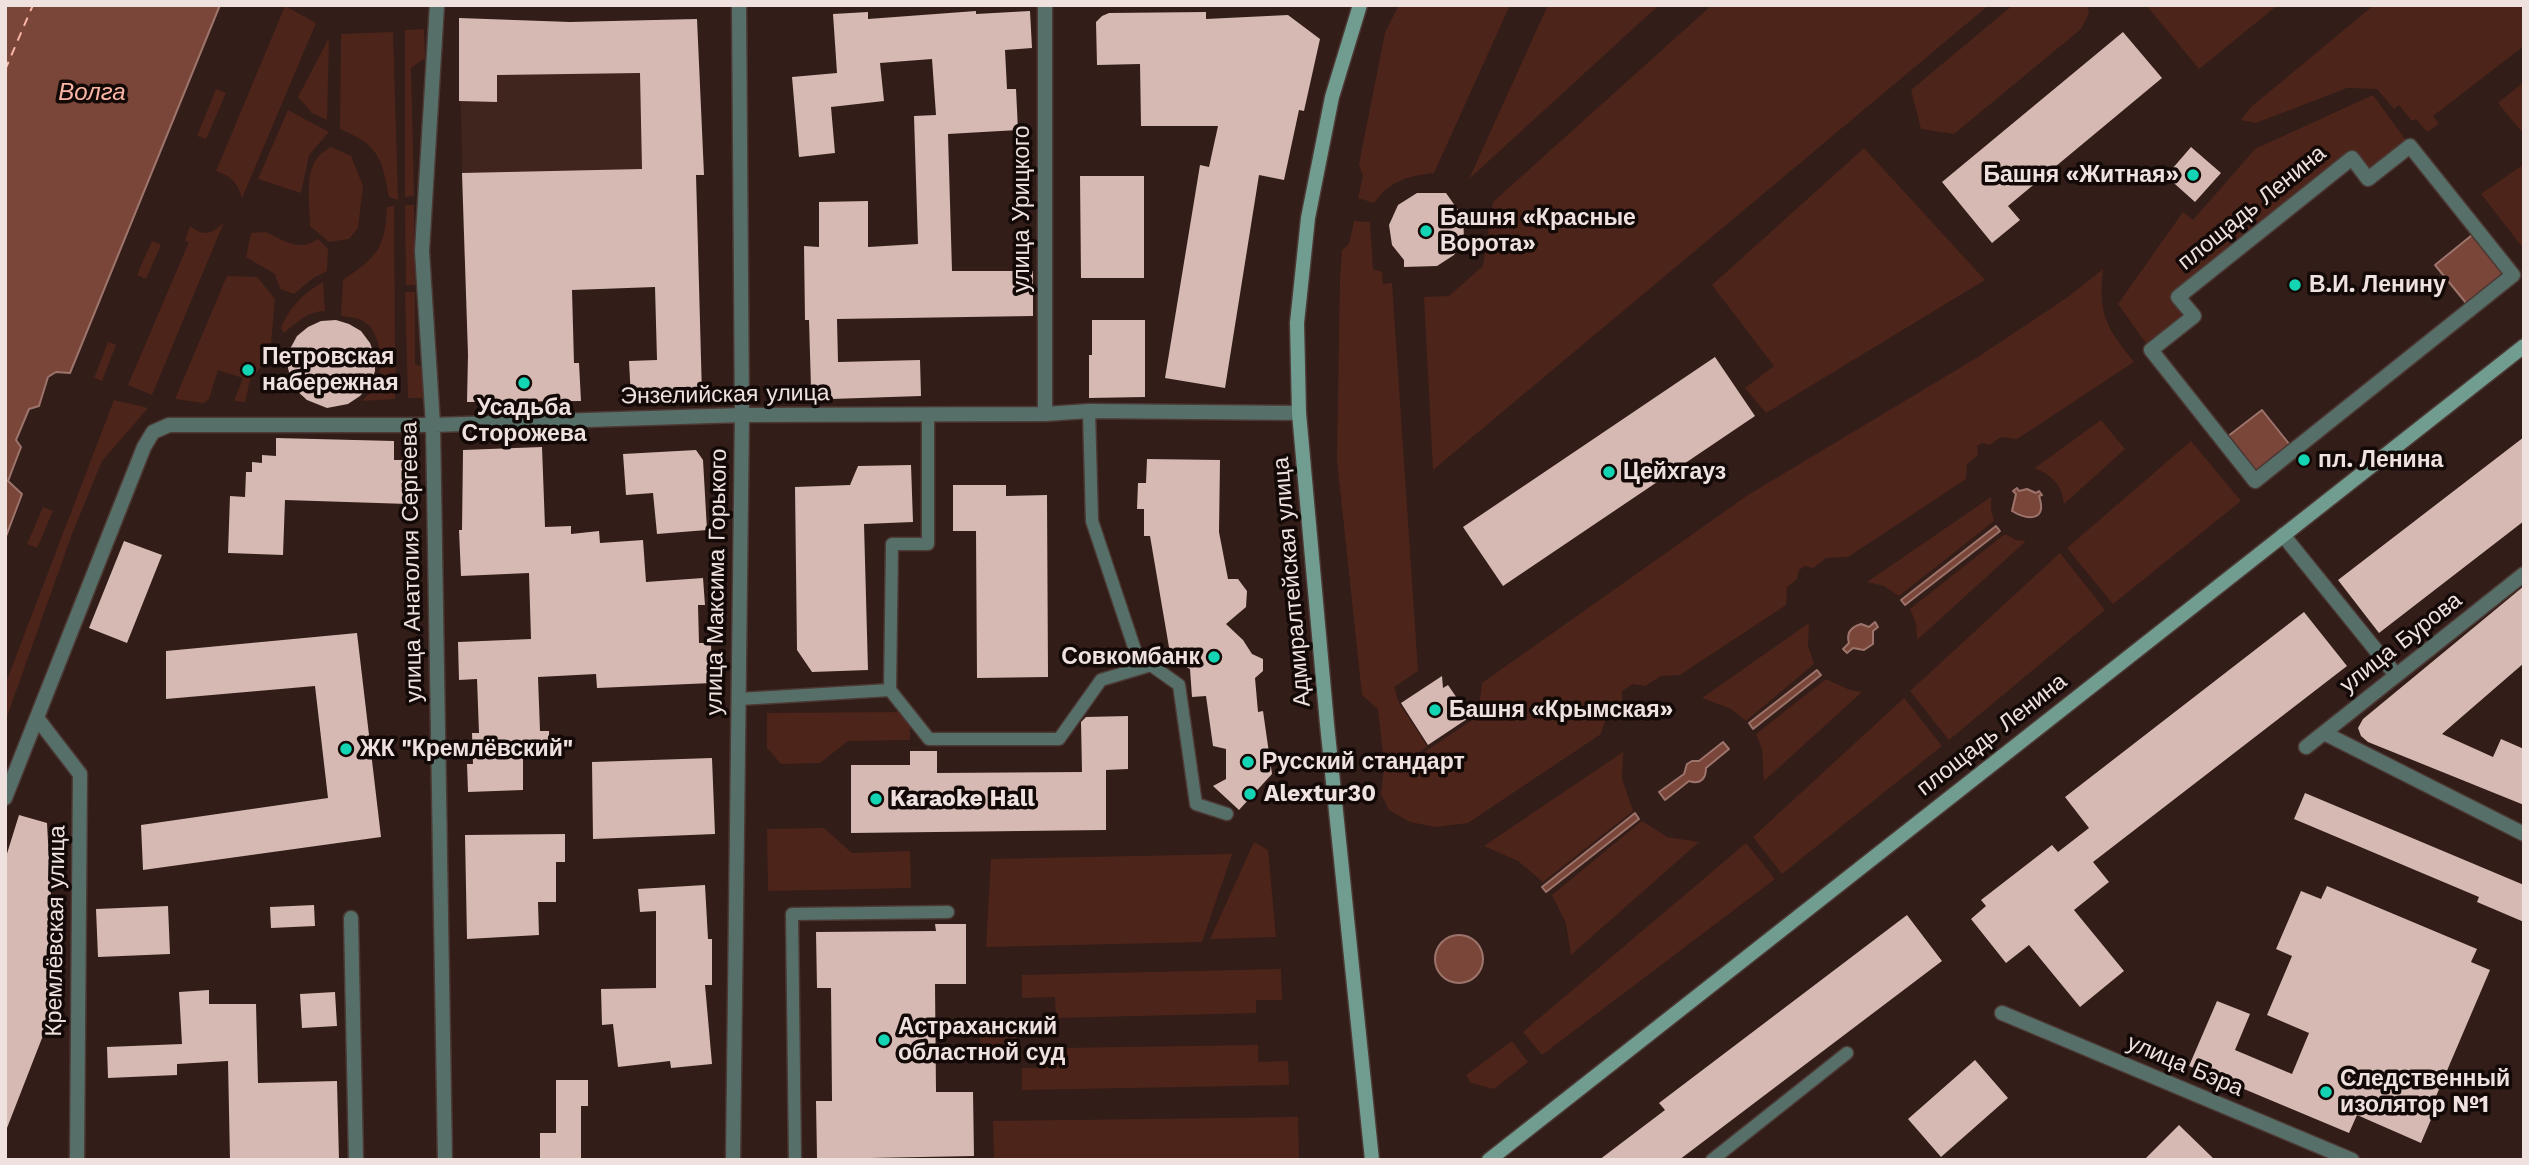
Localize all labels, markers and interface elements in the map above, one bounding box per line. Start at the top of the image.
water label: Волга [58,79,126,107]
street label: улица Урицкого [1008,125,1036,293]
street label: площадь Ленина [2172,140,2332,276]
place label: Башня «Житная» [1983,161,2179,189]
marker: Башня «Житная» [2185,167,2201,183]
place label: Башня «Красные Ворота» [1440,204,1636,258]
marker: Башня «Красные Ворота» [1418,223,1434,239]
place label: В.И. Ленину [2309,271,2446,299]
marker: В.И. Ленину [2287,277,2303,293]
place label: Петровская набережная [262,343,399,397]
marker: Петровская набережная [240,362,256,378]
marker: Усадьба Сторожева [516,375,532,391]
street label: Энзелийская улица [620,379,830,411]
place label: Усадьба Сторожева [462,394,586,448]
street label: улица Анатолия Сергеева [396,421,428,703]
place label: пл. Ленина [2318,446,2443,474]
street label: улица Максима Горького [701,448,733,716]
marker: пл. Ленина [2296,452,2312,468]
street label: Адмиралтейская улица [1267,456,1317,708]
place label: Цейхгауз [1623,458,1726,486]
marker: Цейхгауз [1601,464,1617,480]
street label: улица Бурова [2334,587,2468,699]
place label: Совкомбанк [1061,643,1200,671]
marker: Совкомбанк [1206,649,1222,665]
street label: площадь Ленина [1911,668,2073,802]
place label: Башня «Крымская» [1449,696,1673,724]
marker: Башня «Крымская» [1427,702,1443,718]
place label: ЖК "Кремлёвский" [360,735,573,763]
marker: ЖК "Кремлёвский" [338,741,354,757]
place label: Русский стандарт [1262,748,1465,776]
marker: Русский стандарт [1240,754,1256,770]
place label: Alextur30 [1264,780,1376,808]
place label: Karaoke Hall [890,785,1035,813]
marker: Alextur30 [1242,786,1258,802]
marker: Karaoke Hall [868,791,884,807]
street label: Кремлёвская улица [40,825,72,1037]
place label: Астраханский областной суд [898,1013,1065,1067]
street label: улица Бэра [2123,1029,2247,1103]
marker: Астраханский областной суд [876,1032,892,1048]
place label: Следственный изолятор №1 [2340,1065,2510,1119]
marker: Следственный изолятор №1 [2318,1084,2334,1100]

